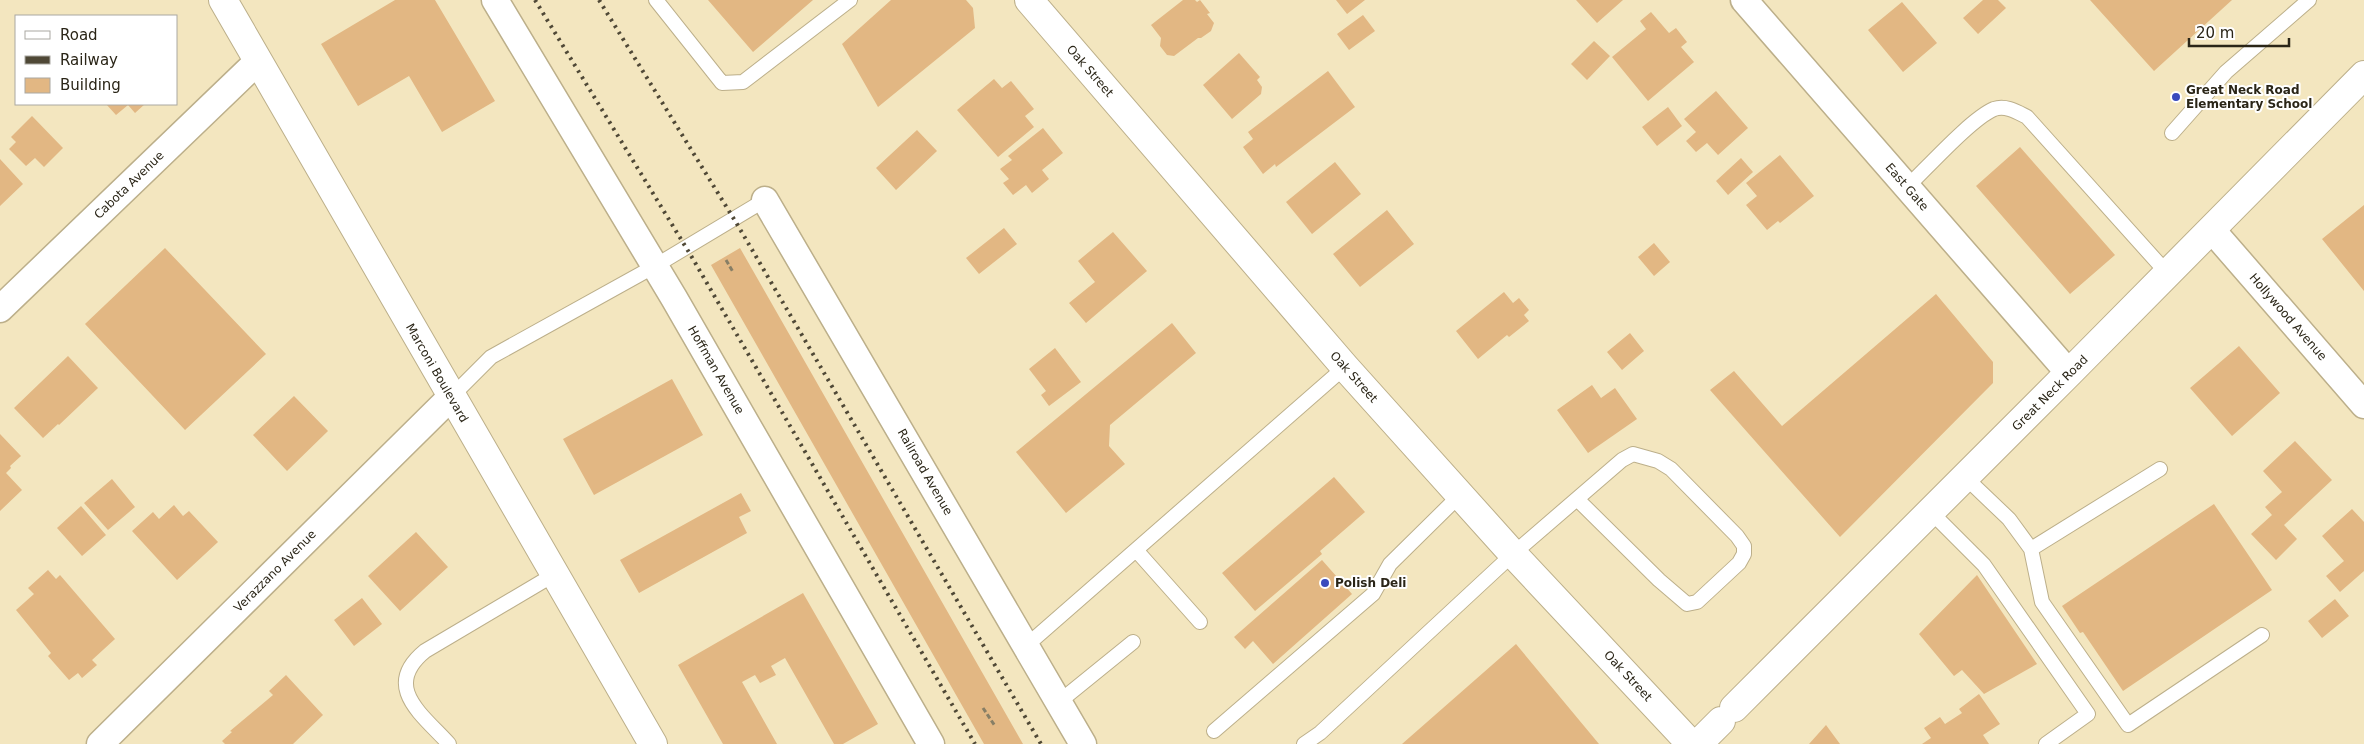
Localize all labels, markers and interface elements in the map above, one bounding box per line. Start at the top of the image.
legend [15,15,178,105]
scale bar [2189,15,2289,47]
text: 20 m [2196,24,2234,42]
text: Road [60,26,98,44]
street label: Oak Street [1064,42,1116,100]
text: Railway [60,51,118,69]
text: Building [60,76,121,94]
place label: Great Neck Road Elementary School [2186,83,2312,111]
marker: Great Neck Road Elementary School [2170,91,2182,103]
street label: Cabota Avenue [91,148,167,222]
street label: East Gate [1883,160,1931,214]
street label: Hollywood Avenue [2246,271,2330,363]
street label: Marconi Boulevard [403,321,471,425]
street label: Hoffman Avenue [685,323,747,417]
street label: Oak Street [1327,349,1381,406]
street label: Great Neck Road [2009,352,2091,434]
street label: Railroad Avenue [895,426,955,518]
street label: Verazzano Avenue [231,527,319,615]
place label: Polish Deli [1335,576,1406,590]
marker: Polish Deli [1319,577,1331,589]
street label: Oak Street [1601,648,1655,704]

